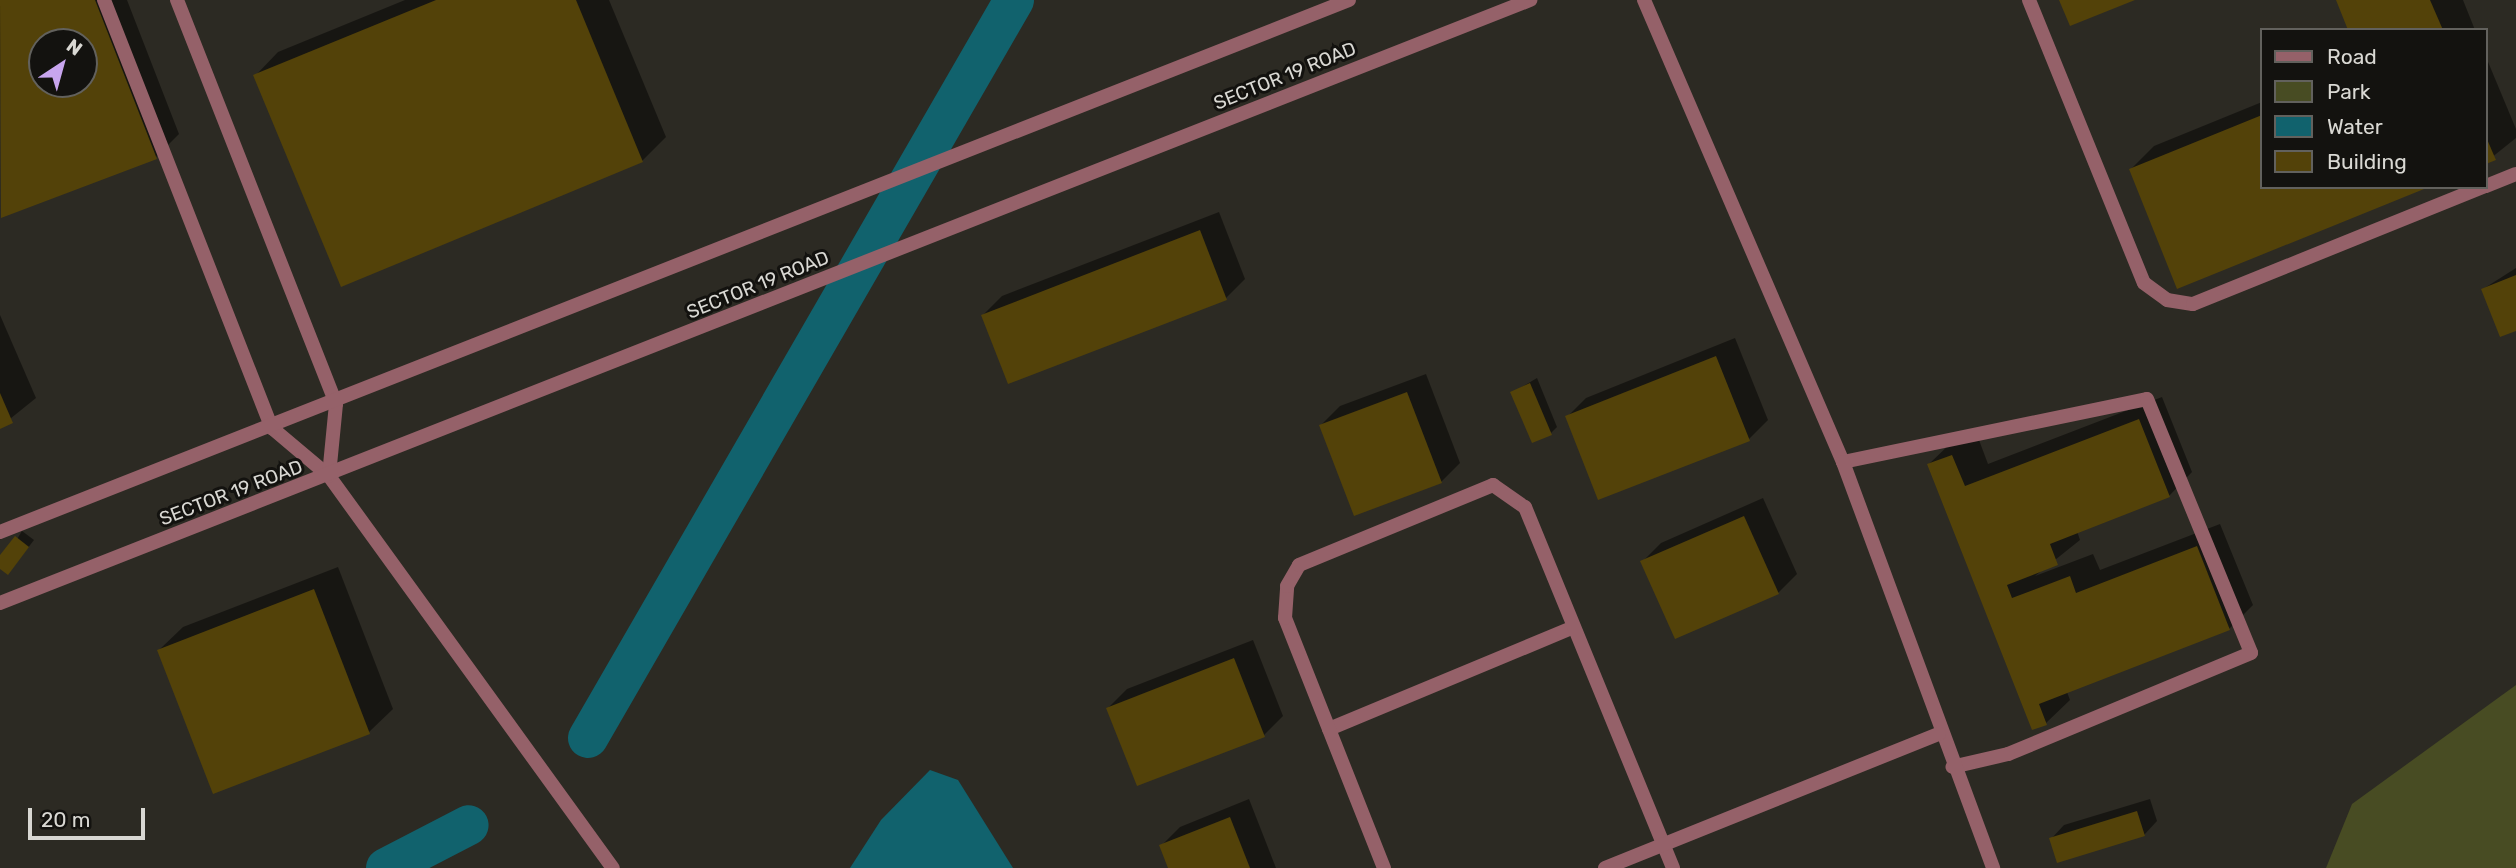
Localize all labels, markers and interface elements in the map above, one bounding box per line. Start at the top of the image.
north arrow [28,28,98,98]
legend [2260,28,2488,189]
text: N [62,34,87,61]
street label: SECTOR 19 ROAD [1211,37,1359,115]
text: Road [2327,44,2377,69]
text: Park [2327,79,2371,104]
text: Water [2327,114,2383,139]
text: Building [2327,149,2407,174]
street label: SECTOR 19 ROAD [684,246,832,324]
street label: SECTOR 19 ROAD [156,455,306,531]
scale bar [32,794,149,838]
text: 20 m [41,807,90,832]

